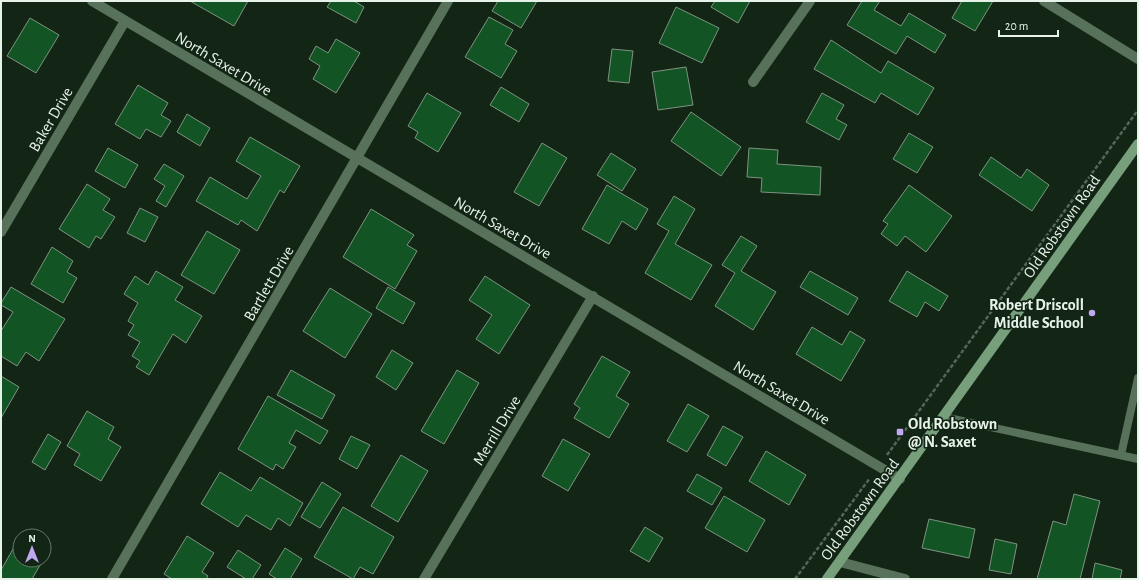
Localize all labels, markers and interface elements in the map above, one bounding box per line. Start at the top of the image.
scale bar [999,12,1058,38]
text: 20 m [1005,20,1028,32]
street label: North Saxet Drive [173,29,274,99]
street label: Baker Drive [26,85,76,154]
street label: Old Robstown Road [1020,172,1103,281]
street label: North Saxet Drive [451,194,554,262]
street label: Bartlett Drive [241,243,297,324]
place label: Robert Driscoll Middle School [989,297,1084,331]
marker: Robert Driscoll Middle School [1087,308,1097,318]
street label: North Saxet Drive [731,358,832,428]
street label: Merrill Drive [470,393,524,468]
place label: Old Robstown @ N. Saxet [908,416,997,450]
marker: Old Robstown @ N. Saxet [895,427,905,437]
street label: Old Robstown Road [818,456,902,563]
north arrow [12,528,52,568]
text: N [28,533,36,544]

